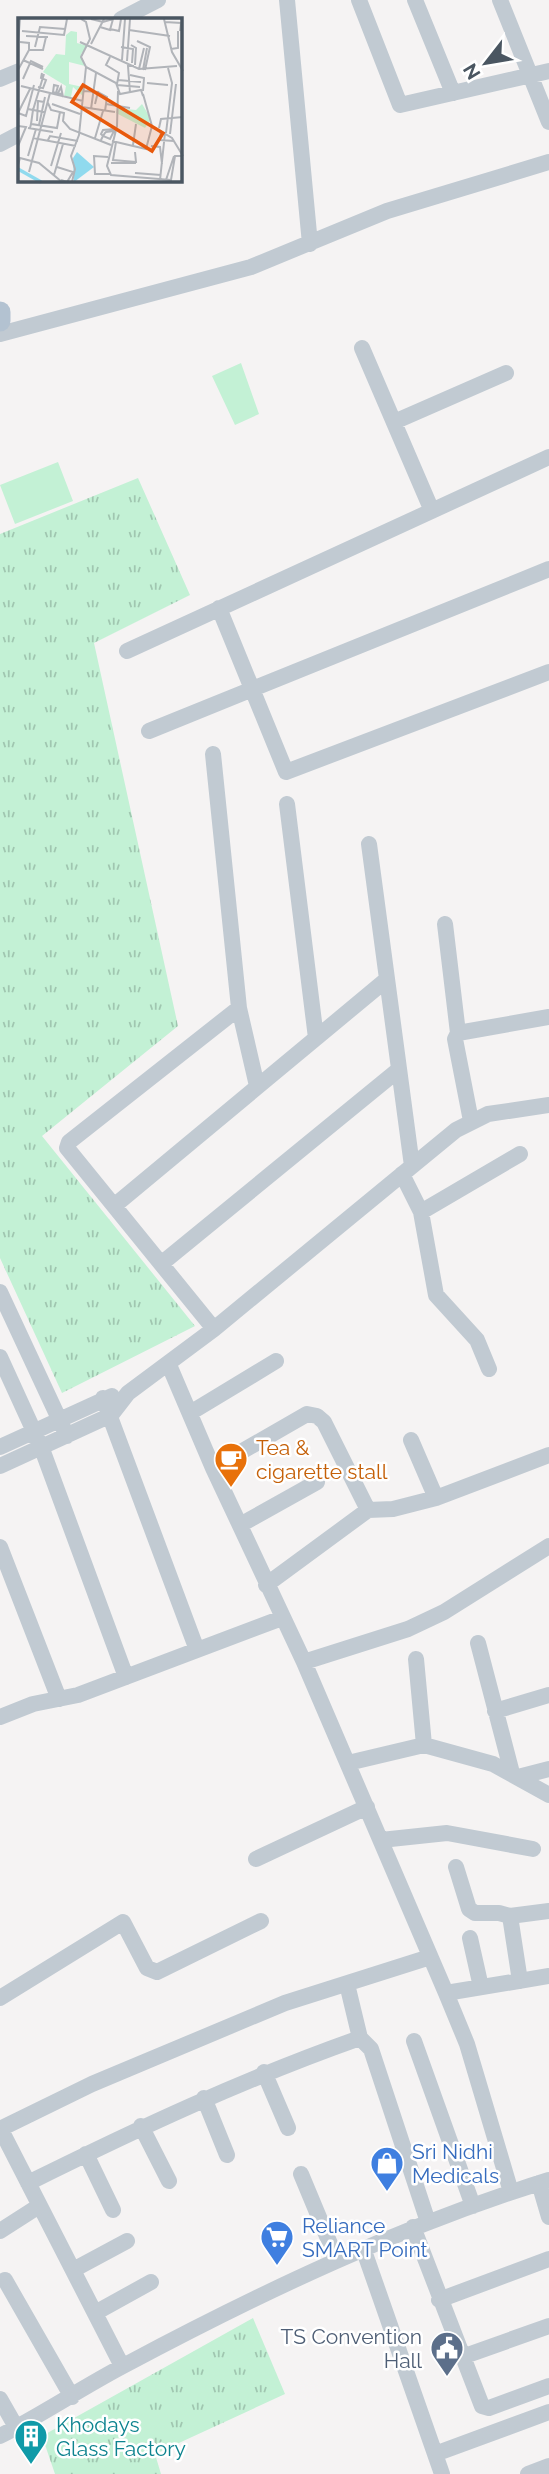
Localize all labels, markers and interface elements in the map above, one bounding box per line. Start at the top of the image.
inset map [18,18,182,182]
north arrow [451,28,521,98]
text: N [458,60,485,84]
place label: Tea & cigarette stall [256,1435,388,1484]
cafe icon: Tea & cigarette stall [212,1440,250,1489]
place label: Sri Nidhi Medicals [412,2139,499,2188]
shop icon: Sri Nidhi Medicals [368,2144,406,2193]
place label: Reliance SMART Point [302,2213,428,2262]
supermarket icon: Reliance SMART Point [258,2218,296,2267]
place label: TS Convention Hall [281,2324,422,2373]
public building icon: TS Convention Hall [428,2329,466,2378]
place label: Khodays Glass Factory [56,2412,186,2461]
building icon: Khodays Glass Factory [12,2417,50,2466]

